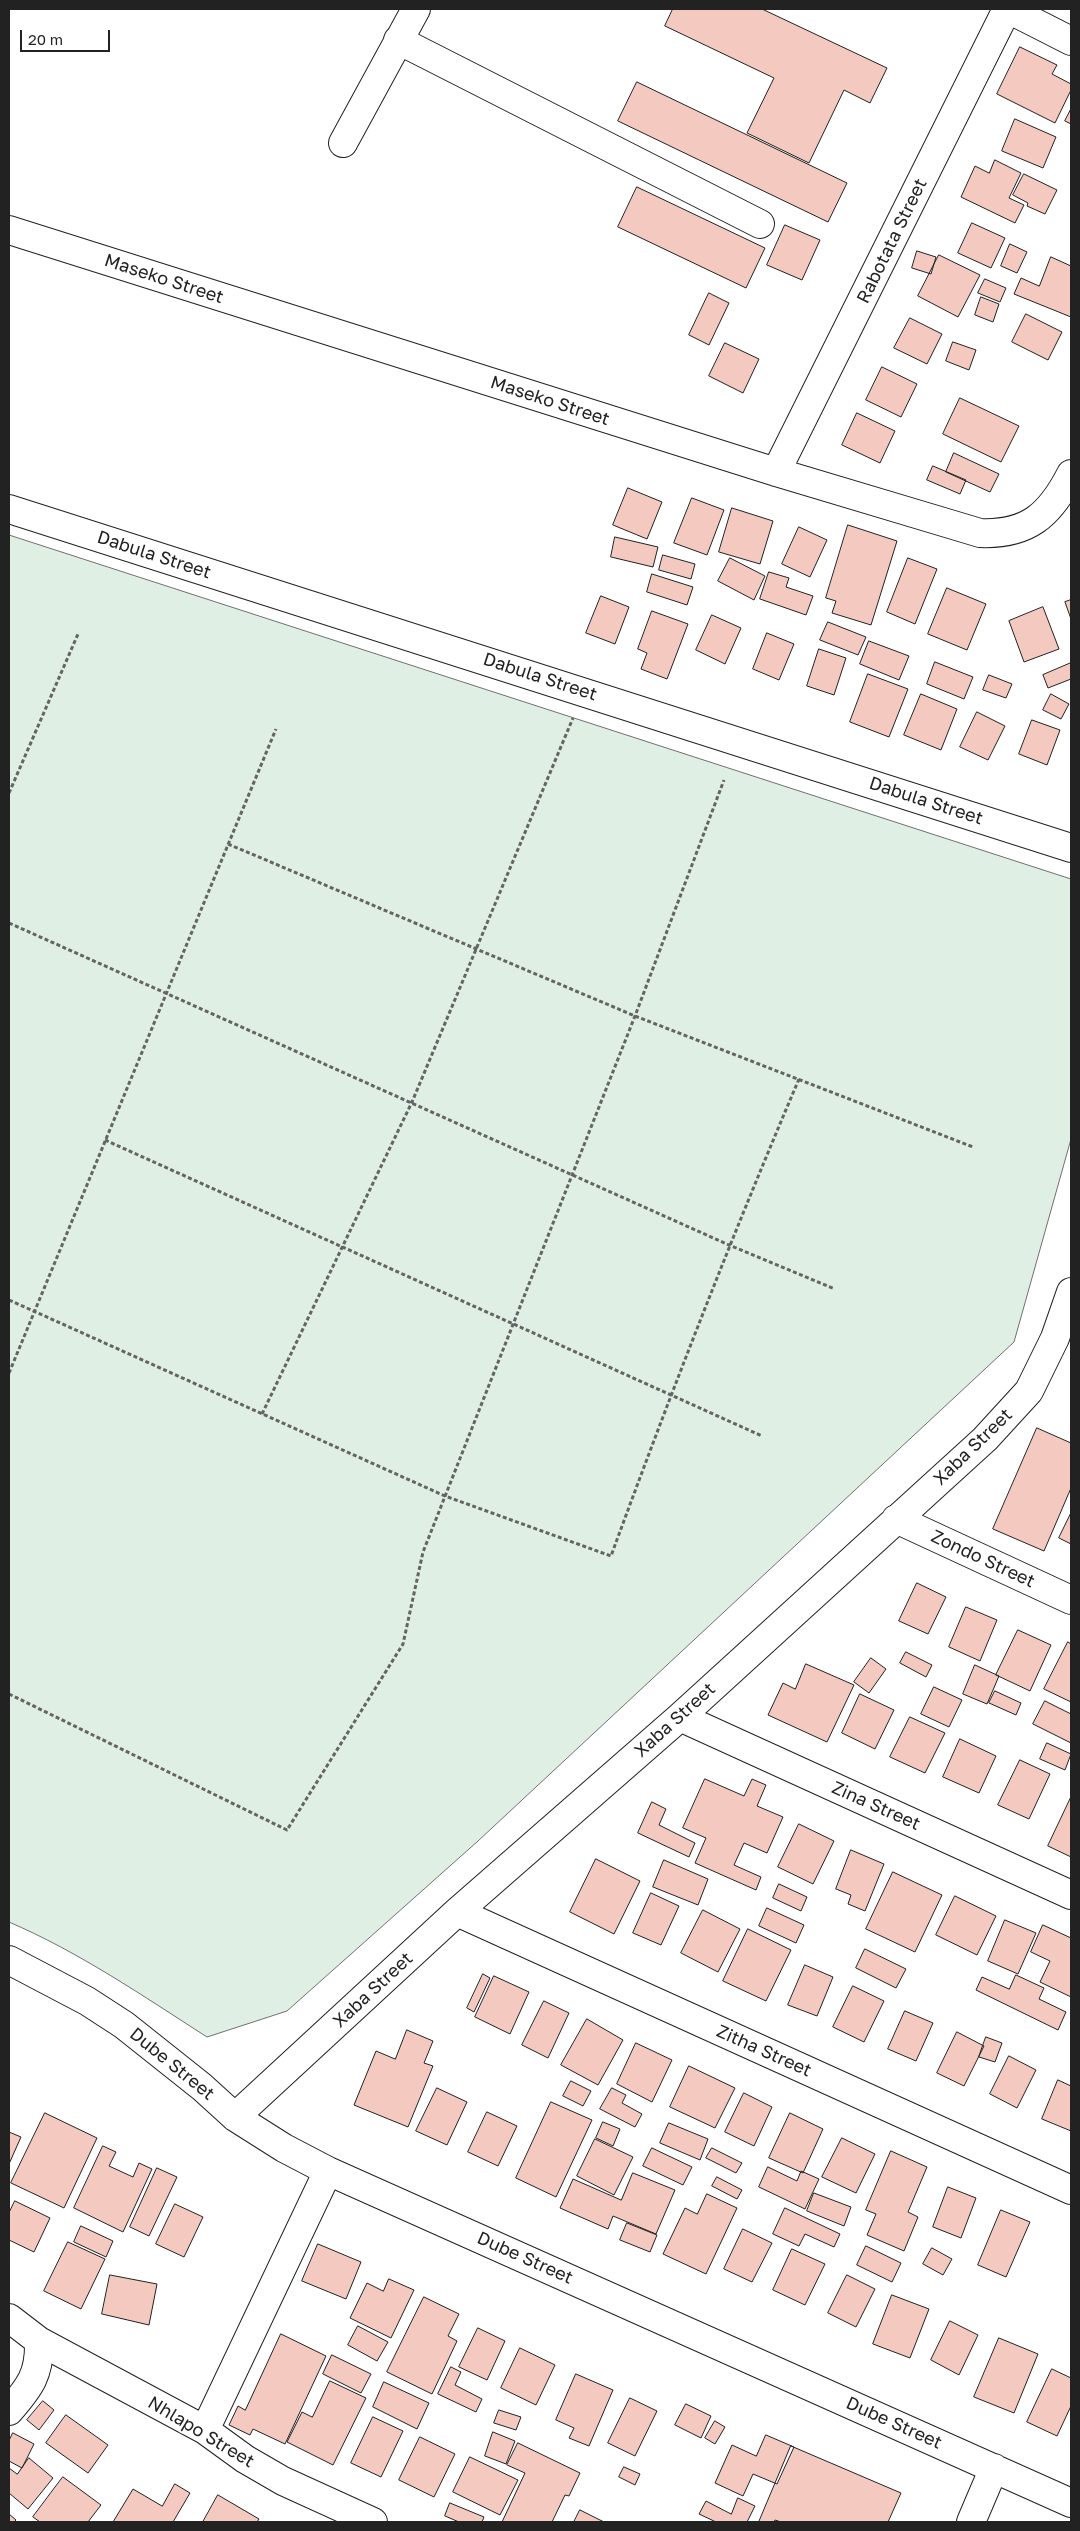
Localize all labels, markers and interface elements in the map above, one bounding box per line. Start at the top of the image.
scale bar [22,20,112,52]
text: 20 m [28,30,63,48]
street label: Rabotata Street [852,175,932,307]
street label: Maseko Street [102,250,226,308]
street label: Maseko Street [488,372,612,430]
street label: Dabula Street [94,526,214,584]
street label: Dabula Street [480,648,600,706]
street label: Dabula Street [866,772,986,830]
street label: Xaba Street [929,1404,1017,1490]
street label: Zondo Street [928,1526,1038,1592]
street label: Xaba Street [630,1678,720,1762]
street label: Zina Street [828,1777,924,1835]
street label: Xaba Street [329,1948,417,2032]
street label: Zitha Street [713,2020,815,2082]
street label: Dube Street [125,2023,219,2105]
street label: Dube Street [474,2227,576,2289]
street label: Nhlapo Street [144,2392,258,2472]
street label: Dube Street [843,2392,945,2454]

